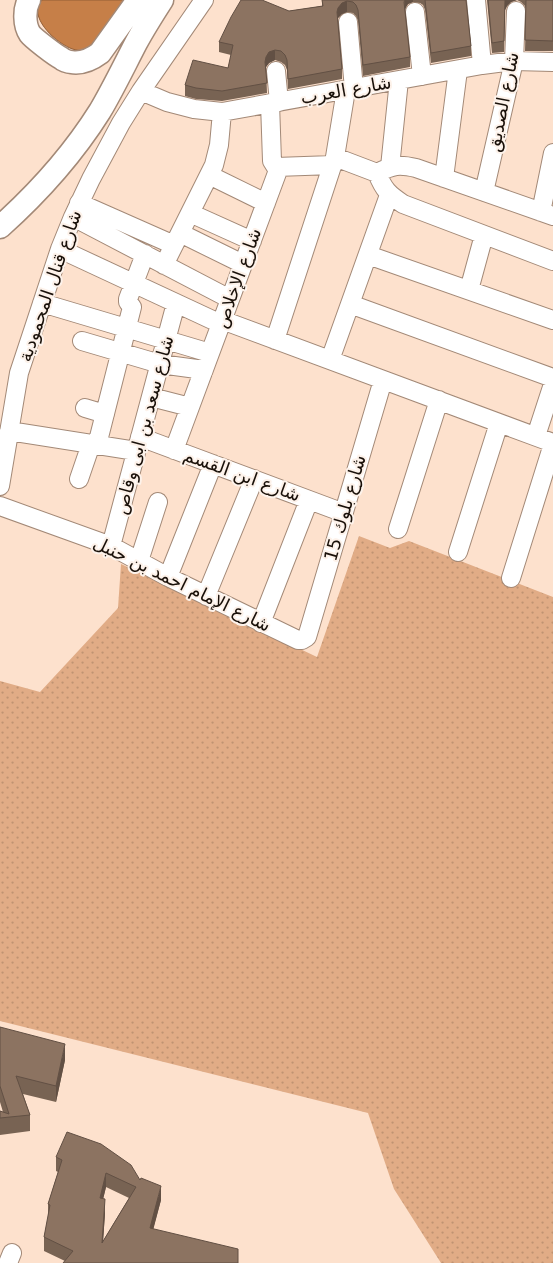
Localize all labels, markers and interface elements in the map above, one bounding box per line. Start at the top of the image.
street label: شارع الصديق [483,50,523,154]
street label: شارع العرب [299,71,393,109]
street label: شارع قنال المحمودية [14,207,86,365]
street label: شارع الإخلاص [210,225,266,331]
street label: شارع سعد بن ابى وقاص [110,333,178,517]
street label: شارع ابن القسم [181,444,303,506]
street label: شارع بلوك 15 [319,452,371,564]
street label: شارع الإمام احمد بن حنبل [90,531,274,637]

